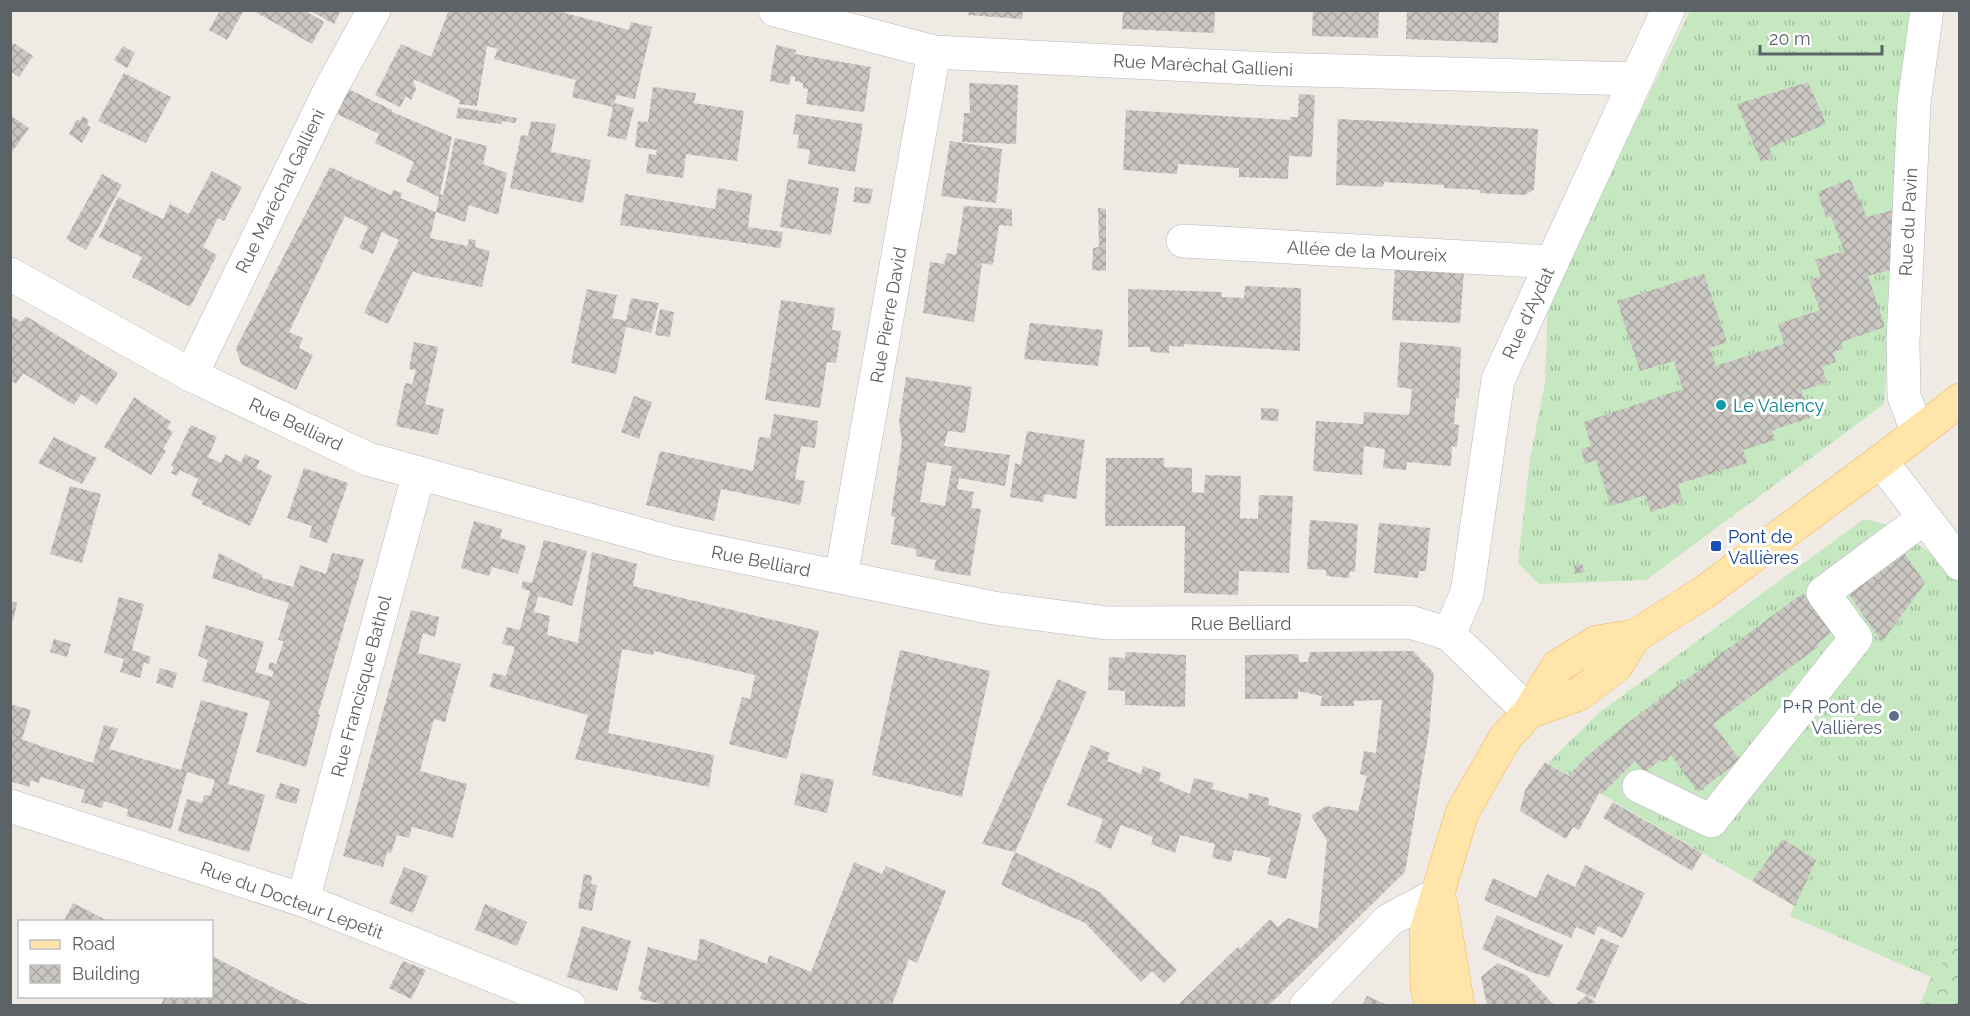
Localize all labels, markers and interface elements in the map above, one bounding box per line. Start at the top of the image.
scale bar [1760,18,1882,56]
text: 20 m [1769,28,1811,49]
street label: Rue Maréchal Gallieni [1113,50,1293,80]
street label: Rue Maréchal Gallieni [231,105,329,277]
street label: Rue du Pavin [1895,167,1921,277]
street label: Allée de la Moureix [1287,236,1447,266]
street label: Rue Pierre David [866,245,910,385]
street label: Rue d'Aydat [1498,264,1558,362]
street label: Rue Belliard [246,393,346,455]
place label: Le Valency [1733,395,1825,416]
marker: Le Valency [1714,398,1728,412]
place label: Pont de Vallières [1728,526,1799,568]
marker: Pont de Vallières [1709,539,1723,553]
street label: Rue Belliard [710,541,812,581]
street label: Rue Francisque Bathol [327,593,395,779]
street label: Rue Belliard [1191,613,1291,634]
place label: P+R Pont de Vallières [1782,696,1882,738]
marker: P+R Pont de Vallières [1887,709,1901,723]
street label: Rue du Docteur Lepetit [198,857,386,943]
legend [18,920,213,998]
text: Road [72,933,115,954]
text: Building [72,963,140,984]

